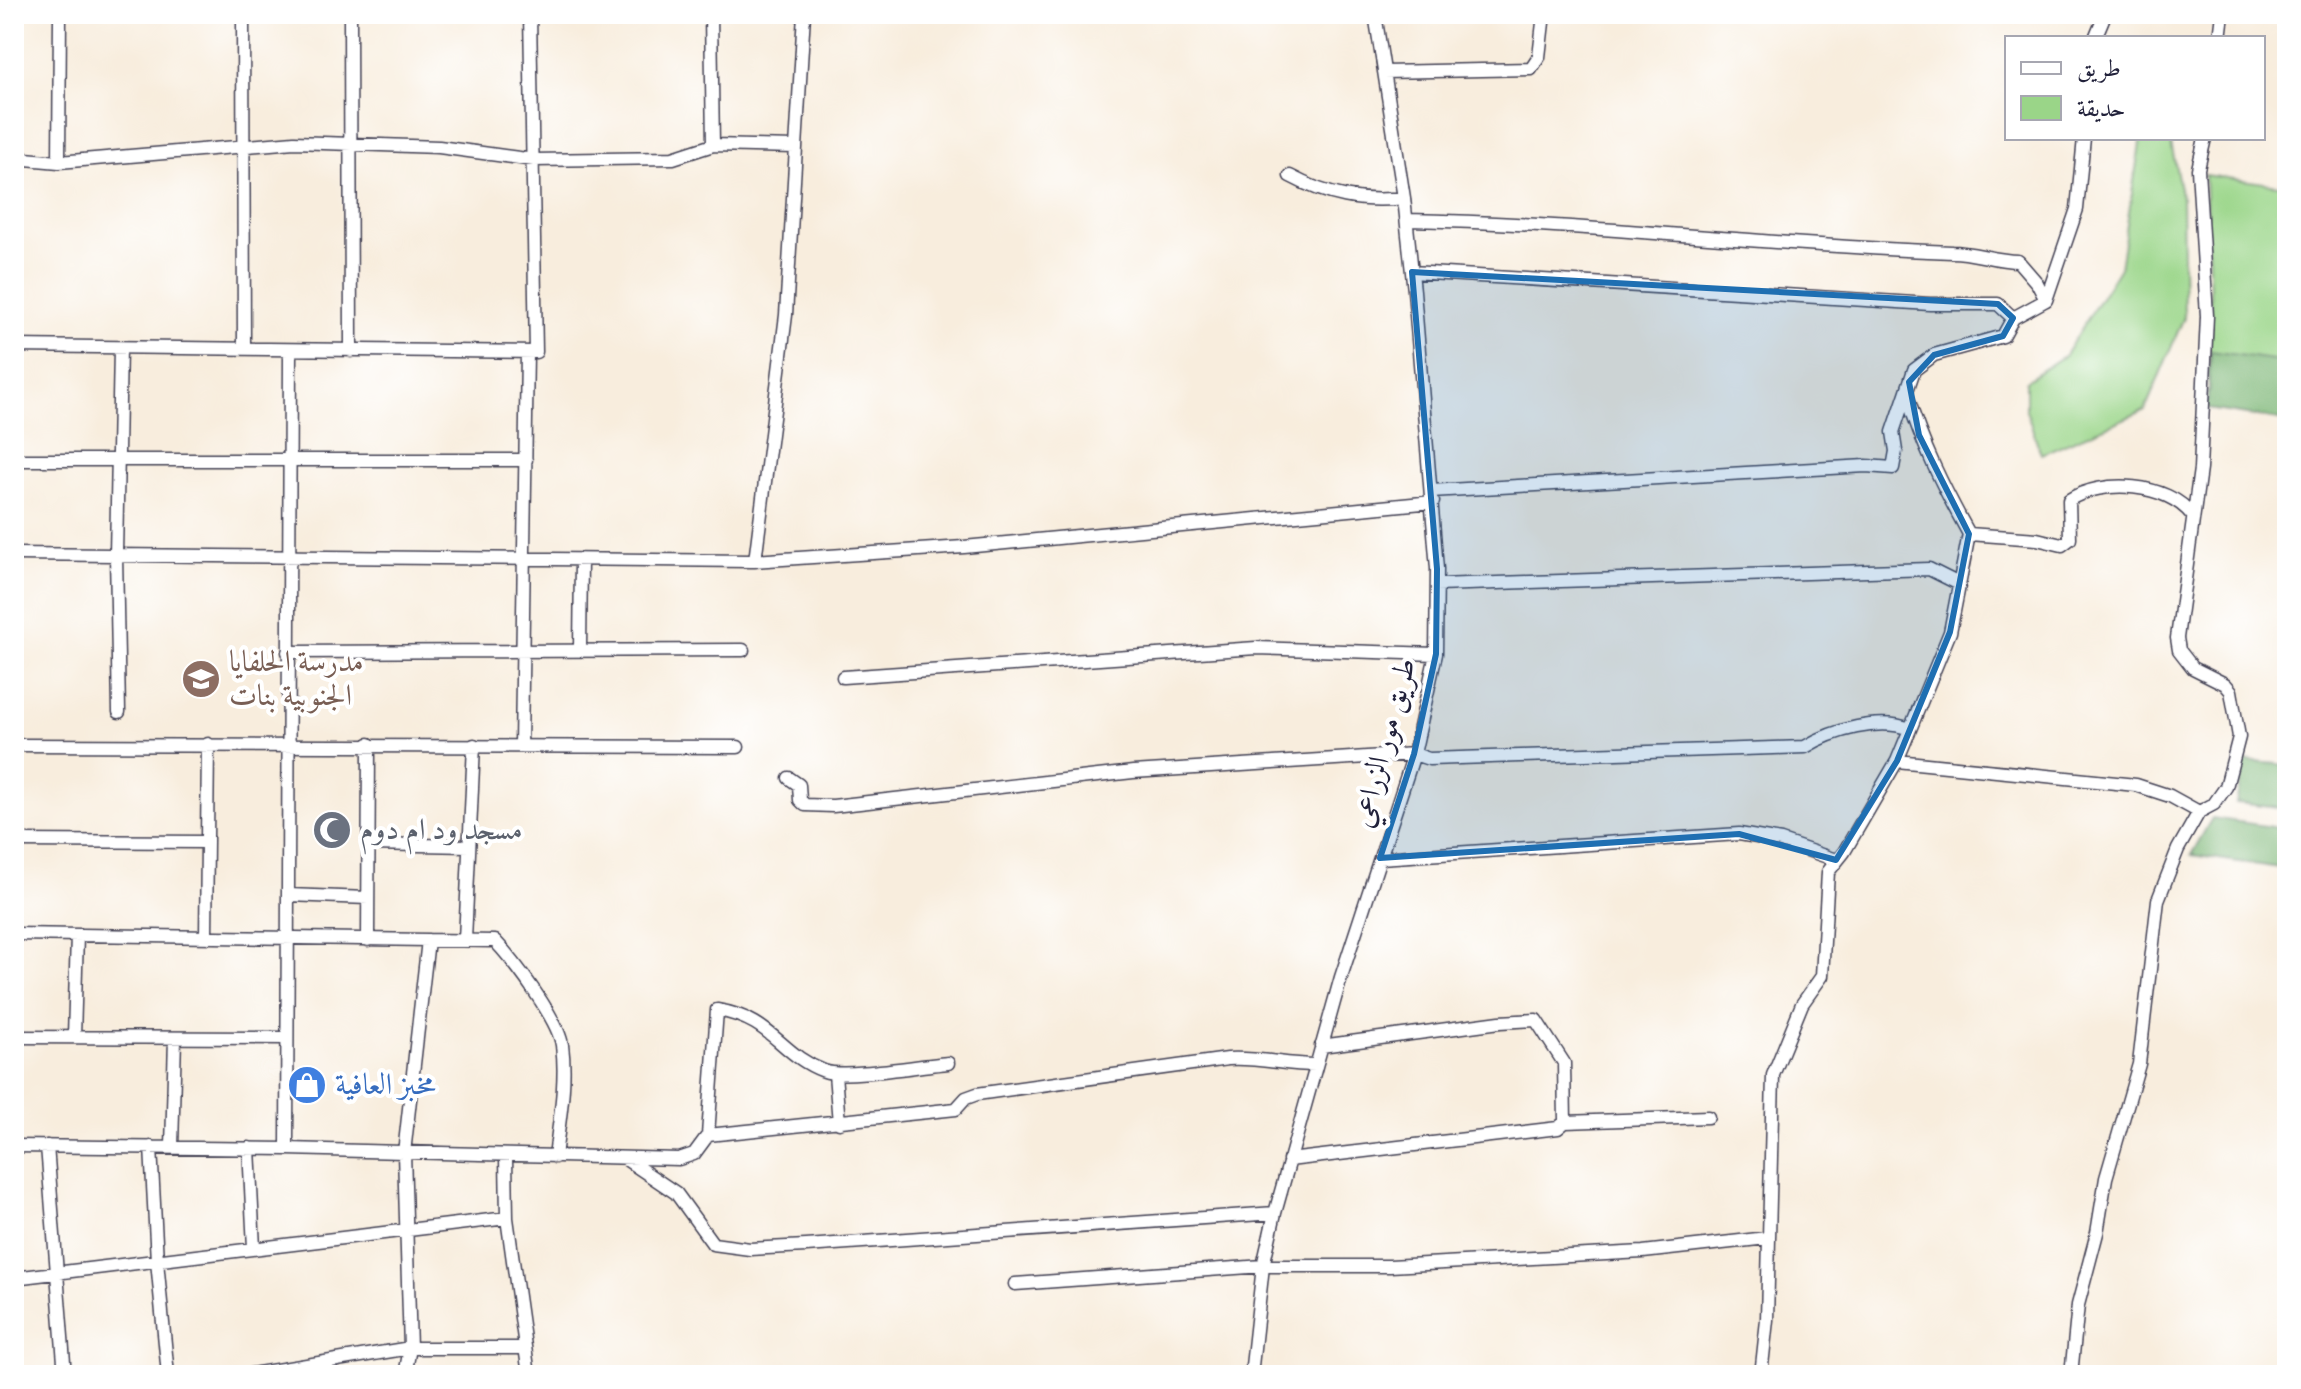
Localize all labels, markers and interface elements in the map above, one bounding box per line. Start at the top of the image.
legend [2005,36,2265,140]
text: طريق [2077,54,2121,84]
text: حديقة [2077,94,2126,124]
place label: مدرسة الحلفايا الجنوبية بنات [229,644,364,715]
street label: طريق مور الزراعي [1345,654,1429,833]
school or university icon: مدرسة الحلفايا الجنوبية بنات [180,658,222,700]
mosque icon: مسجد ود ام دوم [311,809,353,851]
place label: مسجد ود ام دوم [360,812,523,855]
shop icon: مخبز العافية [286,1064,328,1106]
place label: مخبز العافية [335,1067,436,1104]

